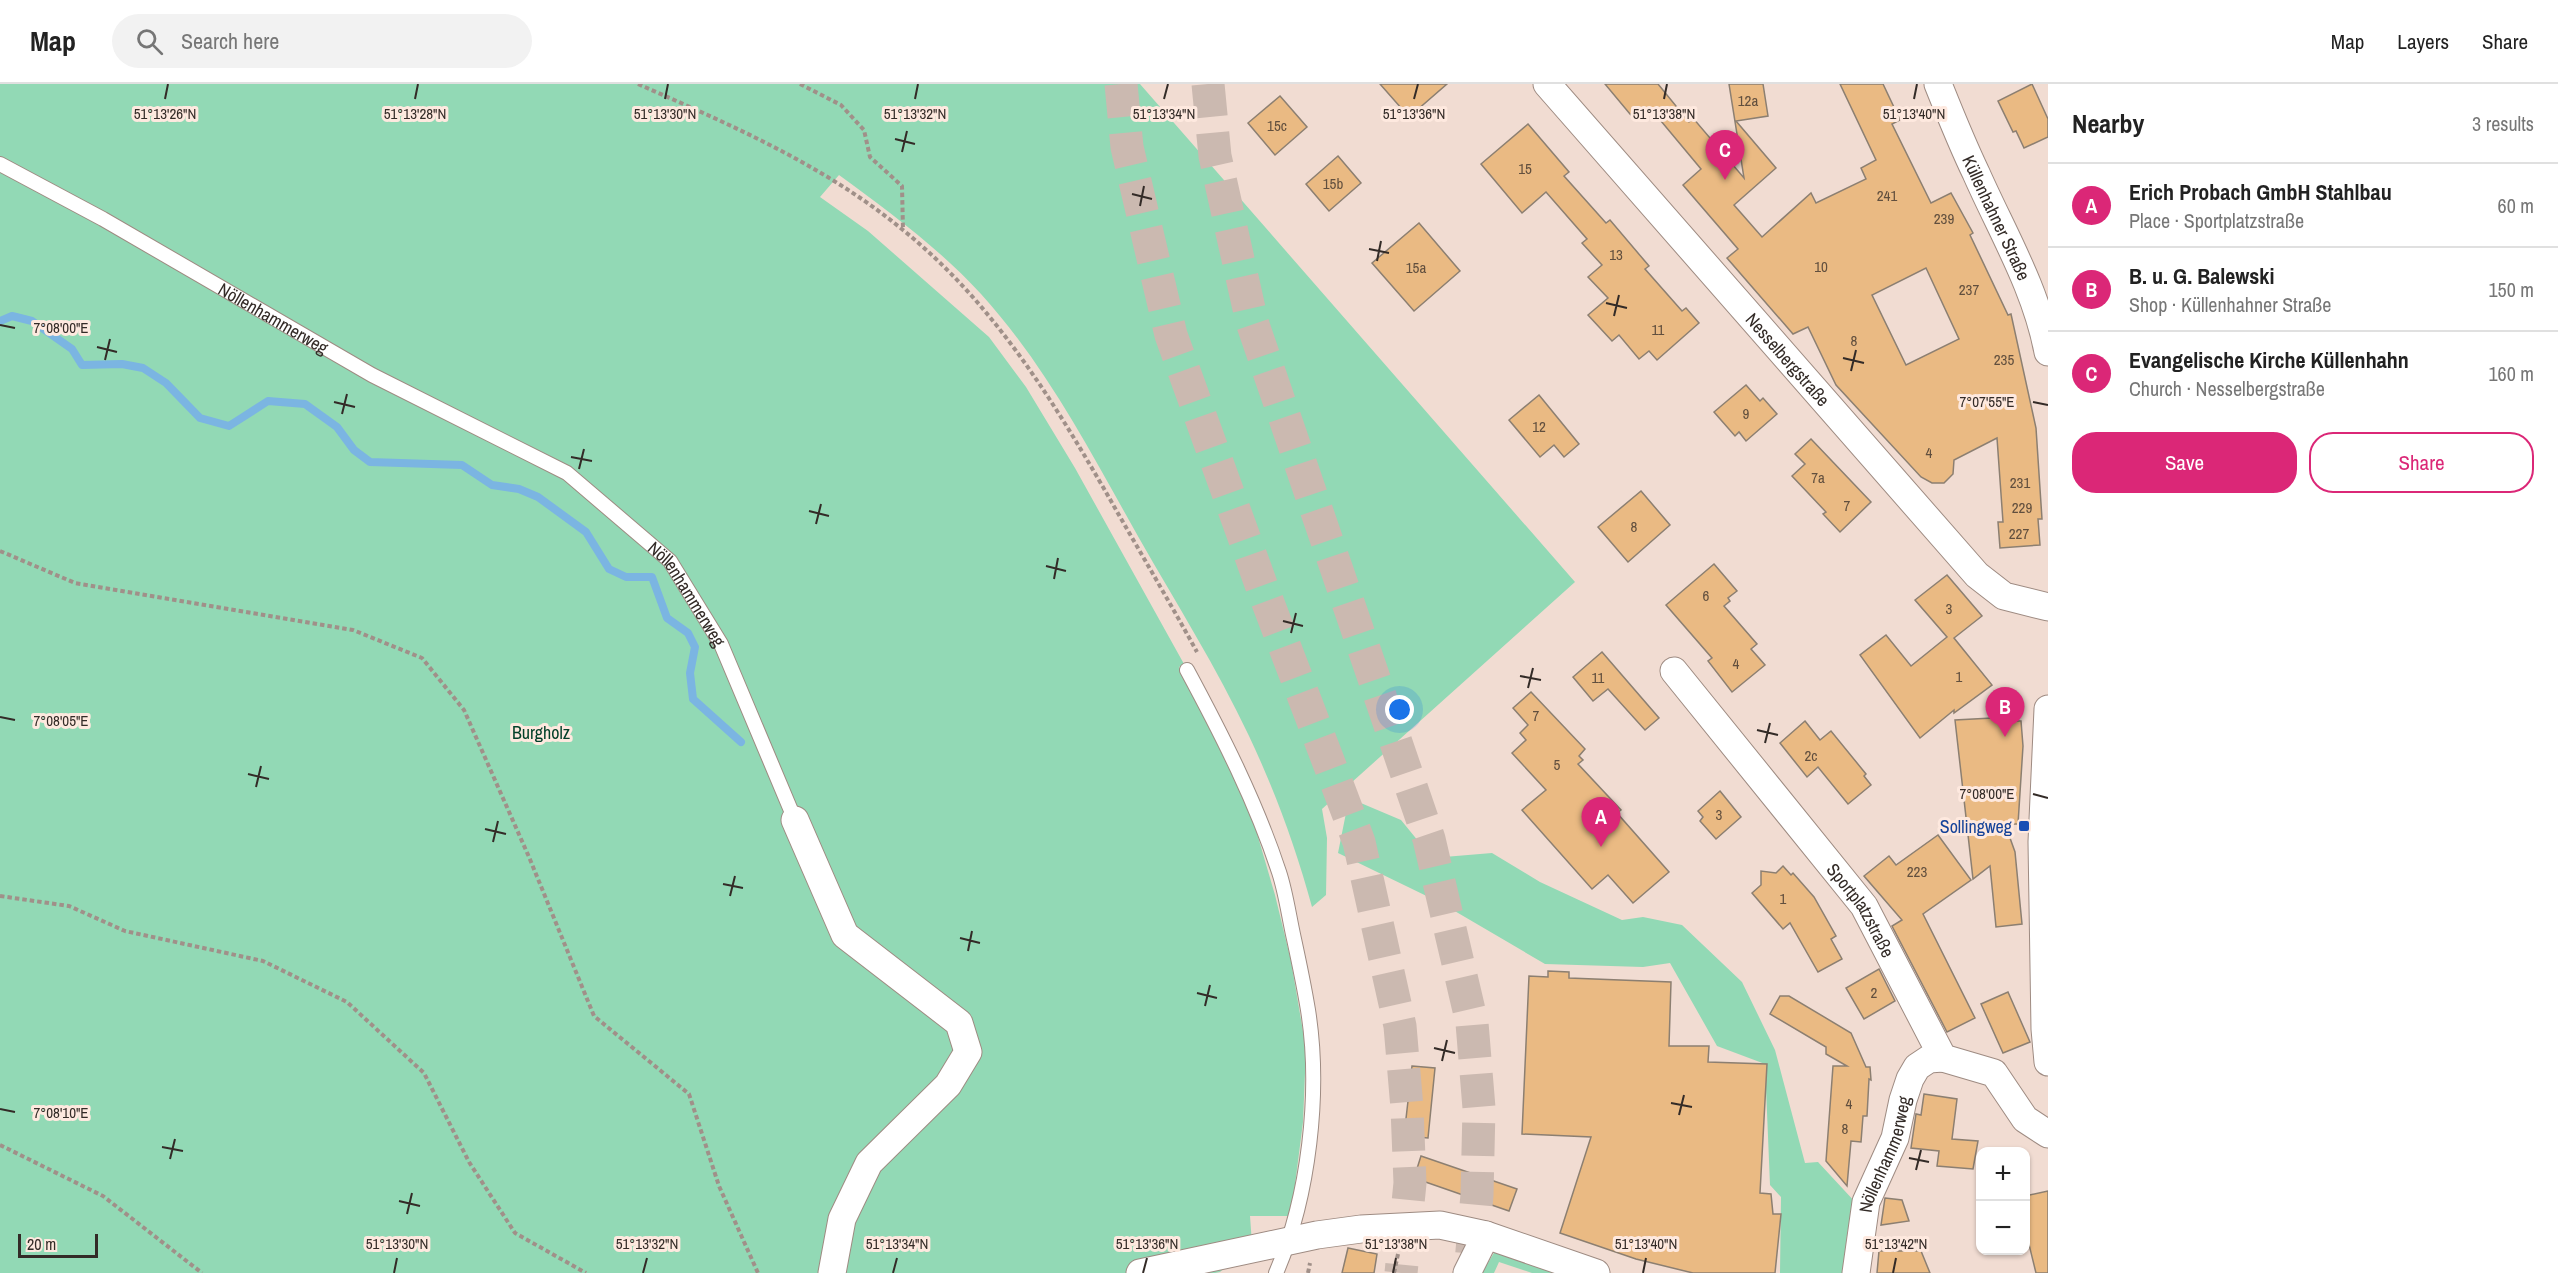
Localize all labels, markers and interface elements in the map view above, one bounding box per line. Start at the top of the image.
search box [112,14,532,68]
text: Map [30,22,76,60]
icon: search [133,25,166,58]
text: Search here [181,26,279,56]
text: Map [2331,27,2364,56]
text: Layers [2397,27,2449,56]
text: Share [2482,27,2528,56]
house number: 12a [1738,90,1758,111]
text: 51°13'26"N [134,103,196,124]
text: 51°13'28"N [384,103,446,124]
text: 51°13'30"N [634,103,696,124]
text: 51°13'32"N [884,103,946,124]
text: 51°13'34"N [1133,103,1195,124]
text: 51°13'36"N [1383,103,1445,124]
text: 51°13'38"N [1633,103,1695,124]
text: 51°13'40"N [1883,103,1945,124]
text: Nearby [2072,106,2144,141]
text: 3 results [2472,110,2534,137]
house number: 15c [1267,115,1287,136]
pin: C [1706,130,1744,180]
street label: Küllenhahner Straße [1957,151,2037,284]
house number: 15 [1518,158,1532,179]
house number: 15b [1323,173,1343,194]
text: Erich Probach GmbH Stahlbau [2129,177,2392,207]
house number: 241 [1877,185,1897,206]
text: A [2086,192,2097,219]
text: 60 m [2498,192,2534,219]
text: Place · Sportplatzstraße [2129,207,2304,234]
house number: 239 [1934,208,1954,229]
house number: 13 [1609,244,1623,265]
house number: 10 [1814,256,1828,277]
house number: 15a [1406,257,1426,278]
text: B. u. G. Balewski [2129,261,2274,291]
street label: Nöllenhammerweg [214,276,334,360]
text: B [2086,276,2097,303]
text: 150 m [2488,276,2534,303]
house number: 237 [1959,279,1979,300]
text: Shop · Küllenhahner Straße [2129,291,2331,318]
street label: Nesselbergstraße [1740,307,1836,411]
text: 7°08'00"E [33,317,89,338]
house number: 11 [1652,319,1665,340]
house number: 8 [1851,330,1858,351]
text: Evangelische Kirche Küllenhahn [2129,345,2409,375]
house number: 235 [1994,349,2014,370]
text: C [2086,360,2097,387]
text: 160 m [2488,360,2534,387]
text: Church · Nesselbergstraße [2129,375,2325,402]
text: 7°07'55"E [1959,391,2015,412]
house number: 9 [1743,403,1750,424]
house number: 12 [1532,416,1546,437]
button: Save [2072,432,2297,493]
button: Share [2309,432,2534,493]
house number: 4 [1926,442,1933,463]
house number: 7a [1811,467,1825,488]
house number: 231 [2010,472,2030,493]
house number: 7 [1844,495,1851,516]
house number: 229 [2012,497,2032,518]
house number: 8 [1631,516,1638,537]
house number: 227 [2009,523,2029,544]
street label: Nöllenhammerweg [643,535,732,652]
house number: 6 [1703,585,1710,606]
house number: 3 [1946,598,1953,619]
house number: 4 [1733,653,1740,674]
house number: 1 [1956,666,1963,687]
house number: 11 [1592,667,1605,688]
pin: B [1986,688,2024,737]
your location [1385,695,1414,724]
house number: 7 [1533,705,1540,726]
text: 7°08'05"E [33,710,89,731]
park label: Burgholz [512,720,570,745]
house number: 2c [1805,745,1818,766]
house number: 5 [1554,754,1561,775]
text: 7°08'00"E [1959,783,2015,804]
pin: A [1582,798,1620,847]
house number: 3 [1716,804,1723,825]
place label: Sollingweg [1940,814,2013,839]
marker: Sollingweg [2017,819,2031,833]
street label: Sportplatzstraße [1821,857,1901,961]
house number: 223 [1907,861,1927,882]
house number: 1 [1780,888,1787,909]
house number: 2 [1871,982,1878,1003]
house number: 4 [1846,1093,1853,1114]
street label: Nöllenhammerweg [1852,1093,1916,1214]
text: 7°08'10"E [33,1102,89,1123]
house number: 8 [1842,1118,1849,1139]
map controls [1976,1147,2030,1255]
button: + [1976,1147,2030,1201]
button: − [1976,1201,2030,1255]
scale bar [18,1231,98,1258]
text: 20 m [27,1233,56,1255]
text: 51°13'30"N [366,1233,428,1254]
text: 51°13'32"N [616,1233,678,1254]
text: 51°13'34"N [866,1233,928,1254]
text: 51°13'36"N [1116,1233,1178,1254]
text: 51°13'38"N [1365,1233,1427,1254]
text: 51°13'40"N [1615,1233,1677,1254]
text: 51°13'42"N [1865,1233,1927,1254]

